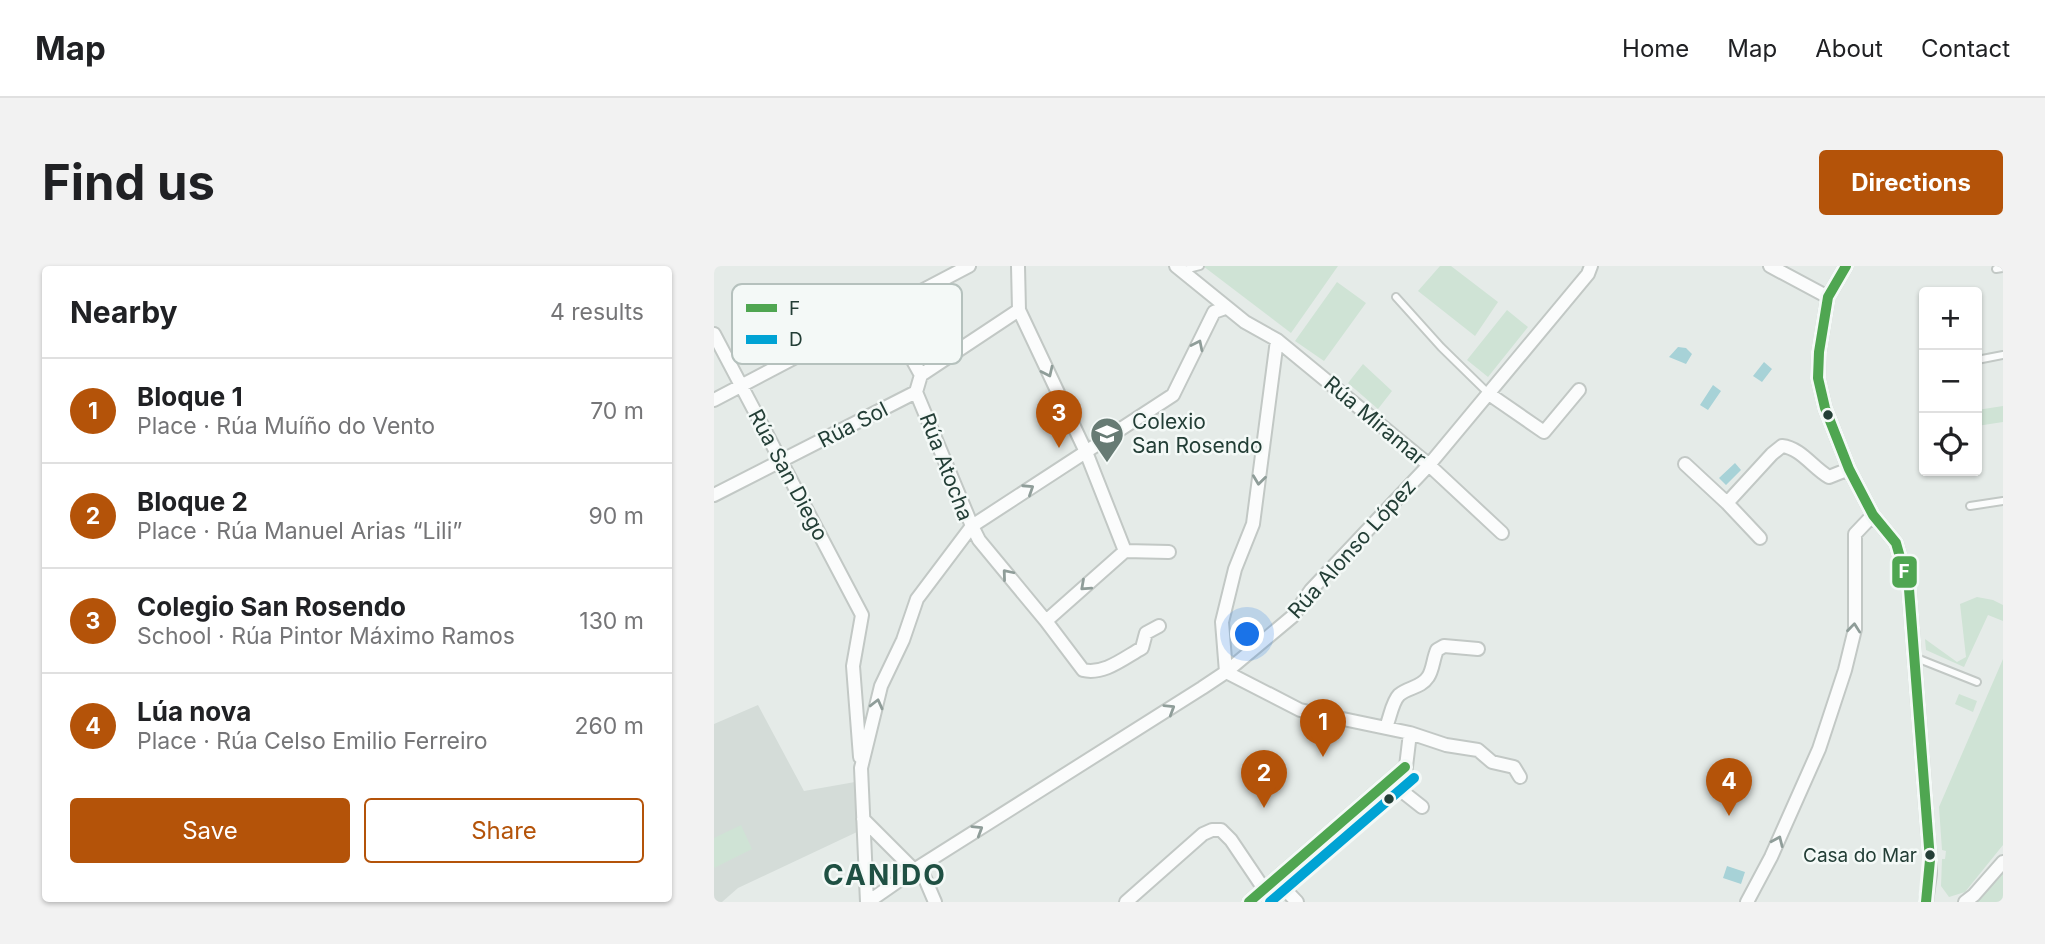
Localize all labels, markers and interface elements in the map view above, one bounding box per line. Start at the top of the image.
text: Map [35,28,106,68]
text: Home [1622,34,1689,63]
text: Map [1727,34,1777,63]
text: About [1815,34,1883,63]
text: Contact [1921,34,2010,63]
button: Directions [1819,150,2003,215]
text: Find us [42,153,215,212]
legend [732,284,962,364]
map controls [1919,287,1982,476]
button: + [1919,287,1982,350]
text: Nearby [70,294,178,330]
text: F [789,297,800,320]
text: 4 results [550,298,644,326]
text: D [789,328,803,351]
one-way arrow [1189,340,1203,352]
button: − [1919,350,1982,413]
one-way arrow [1040,365,1054,377]
street label: Rúa Miramar [1319,371,1431,471]
text: Bloque 1 [137,381,243,412]
pin: 3 [1036,390,1082,448]
street label: Rúa Sol [814,396,892,453]
text: 1 [88,397,98,425]
text: 70 m [590,397,644,425]
street label: Rúa San Diego [743,405,834,545]
unlabelled marker [1821,408,1835,422]
place label: Colexio San Rosendo [1132,409,1263,458]
street label: Rúa Atocha [915,410,978,524]
text: Place · Rúa Muíño do Vento [137,412,435,440]
button: locate [1919,413,1982,476]
school or university icon: Colexio San Rosendo [1088,415,1126,464]
street label: Rúa Alonso López [1283,474,1421,623]
one-way arrow [1251,475,1266,486]
one-way arrow [1021,484,1034,497]
text: Bloque 2 [137,486,248,517]
text: 2 [86,502,100,530]
text: 90 m [589,502,644,530]
text: Place · Rúa Manuel Arias “Lili” [137,517,462,545]
line badge: F [1891,555,1918,589]
text: F [1898,560,1910,583]
one-way arrow [1003,570,1016,582]
one-way arrow [1080,578,1093,590]
text: Colegio San Rosendo [137,591,406,622]
text: 3 [86,607,100,635]
text: 130 m [579,607,644,635]
your location [1230,617,1264,651]
text: School · Rúa Pintor Máximo Ramos [137,622,515,650]
one-way arrow [1846,622,1861,634]
text: Lúa nova [137,696,251,727]
one-way arrow [869,698,883,710]
pin: 1 [1300,699,1346,757]
one-way arrow [1162,704,1175,717]
text: 4 [85,712,101,740]
text: 260 m [575,712,644,740]
text: Place · Rúa Celso Emilio Ferreiro [137,727,488,755]
pin: 2 [1241,750,1287,808]
pin: 4 [1706,758,1752,816]
unlabelled marker [1382,792,1396,806]
button: Save [70,798,350,863]
button: Share [364,798,644,863]
one-way arrow [970,826,983,839]
one-way arrow [1770,836,1784,849]
place label: Casa do Mar [1803,844,1917,867]
marker: Casa do Mar [1923,848,1937,862]
district label: CANIDO [823,858,947,892]

